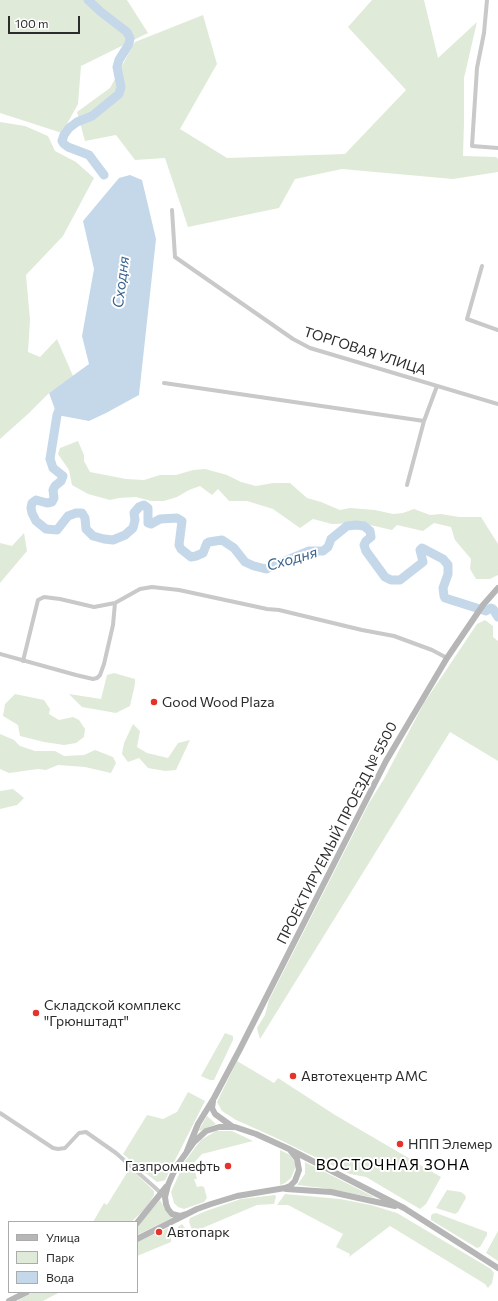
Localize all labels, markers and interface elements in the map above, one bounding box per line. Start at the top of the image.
scale bar [10,8,82,34]
text: 100 m [15,16,49,30]
water label: Сходня [109,255,133,309]
street label: ТОРГОВАЯ УЛИЦА [302,323,428,379]
water label: Сходня [265,543,319,575]
place label: Good Wood Plaza [162,694,274,710]
marker: Good Wood Plaza [149,697,159,707]
street label: ПРОЕКТИРУЕМЫЙ ПРОЕЗД № 5500 [273,719,401,947]
place label: Складской комплекс "Грюнштадт" [44,997,181,1030]
marker: Складской комплекс "Грюнштадт" [31,1008,41,1018]
place label: Автотехцентр АМС [301,1068,427,1084]
marker: Автотехцентр АМС [288,1071,298,1081]
place label: НПП Элемер [408,1136,492,1152]
marker: НПП Элемер [395,1139,405,1149]
district label: ВОСТОЧНАЯ ЗОНА [316,1156,470,1174]
place label: Газпромнефть [125,1158,220,1174]
marker: Газпромнефть [223,1161,233,1171]
legend [8,1221,138,1293]
place label: Автопарк [167,1224,230,1240]
marker: Автопарк [154,1227,164,1237]
text: Улица [46,1230,80,1244]
text: Парк [46,1250,75,1264]
text: Вода [46,1270,74,1284]

